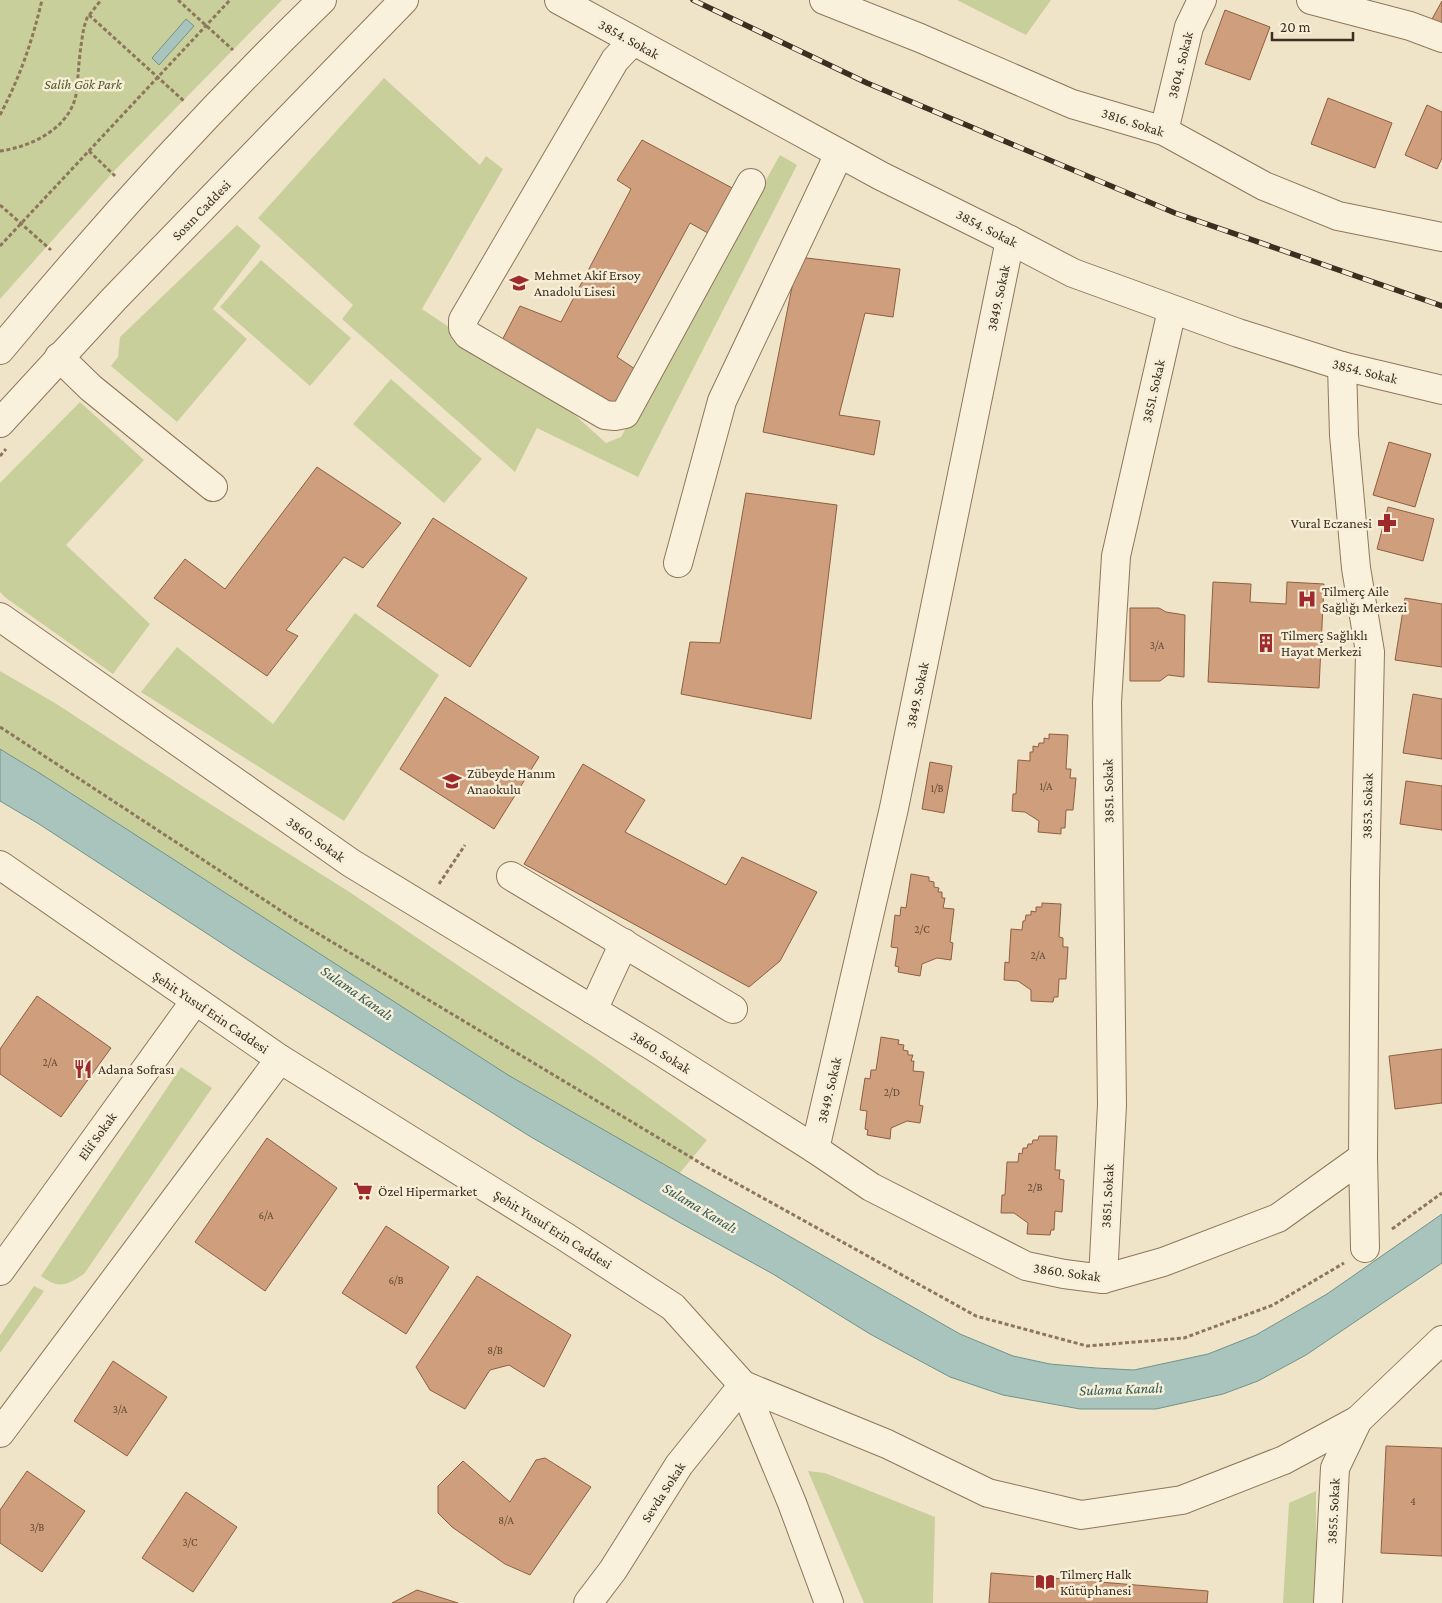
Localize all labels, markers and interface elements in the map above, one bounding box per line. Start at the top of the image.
scale bar [1272,10,1353,42]
street label: 3854. Sokak [596,16,662,62]
text: 20 m [1280,19,1311,35]
street label: 3804. Sokak [1164,30,1196,100]
park label: Salih Gök Park [44,76,123,92]
street label: 3816. Sokak [1100,104,1167,140]
street label: Sosın Caddesi [168,176,234,243]
street label: 3854. Sokak [954,206,1021,250]
street label: 3849. Sokak [983,263,1013,332]
place label: Mehmet Akif Ersoy Anadolu Lisesi [534,267,641,299]
school or university icon: Mehmet Akif Ersoy Anadolu Lisesi [508,272,530,294]
street label: 3854. Sokak [1331,355,1400,387]
street label: 3851. Sokak [1138,358,1168,424]
pharmacy icon: Vural Eczanesi [1376,512,1398,534]
place label: Vural Eczanesi [1291,515,1372,531]
place label: Tilmerç Aile Sağlığı Merkezi [1322,583,1408,615]
hospital icon: Tilmerç Aile Sağlığı Merkezi [1296,588,1318,610]
place label: Tilmerç Sağlıklı Hayat Merkezi [1281,627,1368,659]
building icon: Tilmerç Sağlıklı Hayat Merkezi [1255,632,1277,654]
house number: 3/A [1150,639,1165,651]
street label: 3849. Sokak [902,660,932,729]
street label: 3851. Sokak [1099,758,1117,823]
place label: Zübeyde Hanım Anaokulu [467,765,555,797]
school or university icon: Zübeyde Hanım Anaokulu [441,770,463,792]
street label: 3853. Sokak [1358,773,1376,839]
house number: 1/A [1039,780,1053,792]
house number: 1/B [930,782,944,794]
street label: 3860. Sokak [284,813,349,865]
house number: 2/C [914,923,930,935]
house number: 2/A [1031,949,1046,961]
water label: Sulama Kanalı [318,962,396,1024]
street label: Şehit Yusuf Erin Caddesi [150,967,272,1057]
street label: 3860. Sokak [628,1027,694,1077]
street label: 3849. Sokak [814,1055,844,1124]
house number: 2/A [43,1056,58,1068]
restaurant icon: Adana Sofrası [72,1058,94,1080]
place label: Adana Sofrası [98,1061,175,1077]
house number: 2/D [884,1086,900,1098]
street label: Elif Sokak [74,1109,120,1163]
street label: 3851. Sokak [1097,1163,1117,1229]
supermarket icon: Özel Hipermarket [352,1180,374,1202]
water label: Sulama Kanalı [660,1180,740,1236]
house number: 2/B [1028,1181,1042,1193]
place label: Özel Hipermarket [378,1183,477,1199]
street label: Şehit Yusuf Erin Caddesi [491,1186,615,1272]
house number: 6/A [258,1209,274,1221]
street label: 3860. Sokak [1032,1259,1102,1285]
house number: 6/B [388,1274,404,1286]
house number: 8/B [487,1344,503,1356]
water label: Sulama Kanalı [1079,1380,1163,1398]
house number: 3/A [113,1403,128,1415]
street label: Sevda Sokak [638,1459,689,1525]
street label: 3855. Sokak [1323,1477,1343,1544]
house number: 4 [1410,1495,1416,1507]
house number: 8/A [498,1514,514,1526]
house number: 3/B [30,1521,44,1533]
house number: 3/C [182,1536,198,1548]
place label: Tilmerç Halk Kütüphanesi [1060,1566,1132,1598]
library icon: Tilmerç Halk Kütüphanesi [1034,1571,1056,1593]

